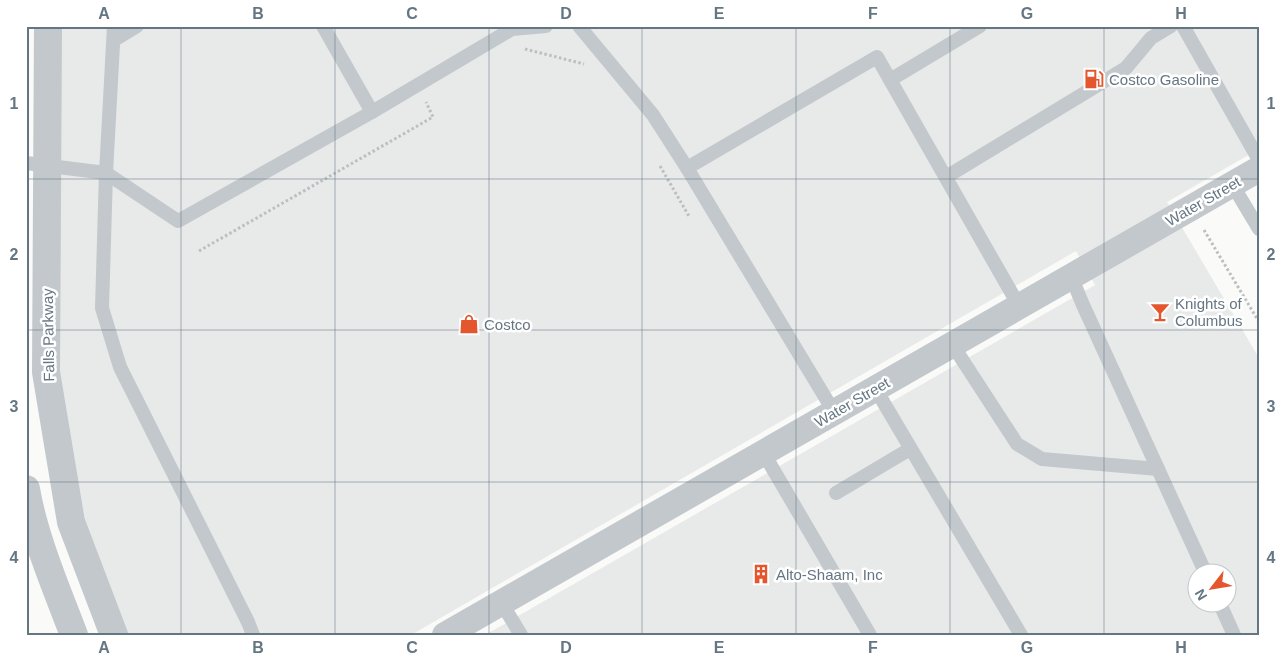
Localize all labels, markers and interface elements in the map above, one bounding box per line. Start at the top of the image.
text: A [98,5,110,22]
text: B [252,5,264,22]
text: C [406,5,418,22]
text: D [560,5,572,22]
text: E [714,5,725,22]
text: F [868,5,878,22]
text: G [1021,5,1033,22]
text: H [1175,5,1187,22]
fuel station icon: Costco Gasoline [1083,68,1105,90]
place label: Costco Gasoline [1109,71,1219,88]
text: 1 [10,95,19,112]
text: 1 [1267,95,1276,112]
street label: Water Street [1163,172,1244,229]
text: 2 [10,246,19,263]
text: 2 [1267,246,1276,263]
street label: Falls Parkway [39,288,57,382]
place label: Knights of Columbus [1175,295,1243,329]
bar icon: Knights of Columbus [1149,301,1171,323]
shop icon: Costco [458,313,480,335]
place label: Costco [484,316,531,333]
street label: Water Street [812,373,893,430]
text: 3 [10,398,19,415]
text: 3 [1267,398,1276,415]
text: 4 [10,549,19,566]
text: 4 [1267,549,1276,566]
building icon: Alto-Shaam, Inc [750,563,772,585]
north arrow [1188,564,1238,614]
place label: Alto-Shaam, Inc [776,566,883,583]
text: N [1191,586,1210,603]
text: A [98,639,110,656]
text: B [252,639,264,656]
text: C [406,639,418,656]
text: D [560,639,572,656]
text: E [714,639,725,656]
text: F [868,639,878,656]
text: G [1021,639,1033,656]
text: H [1175,639,1187,656]

